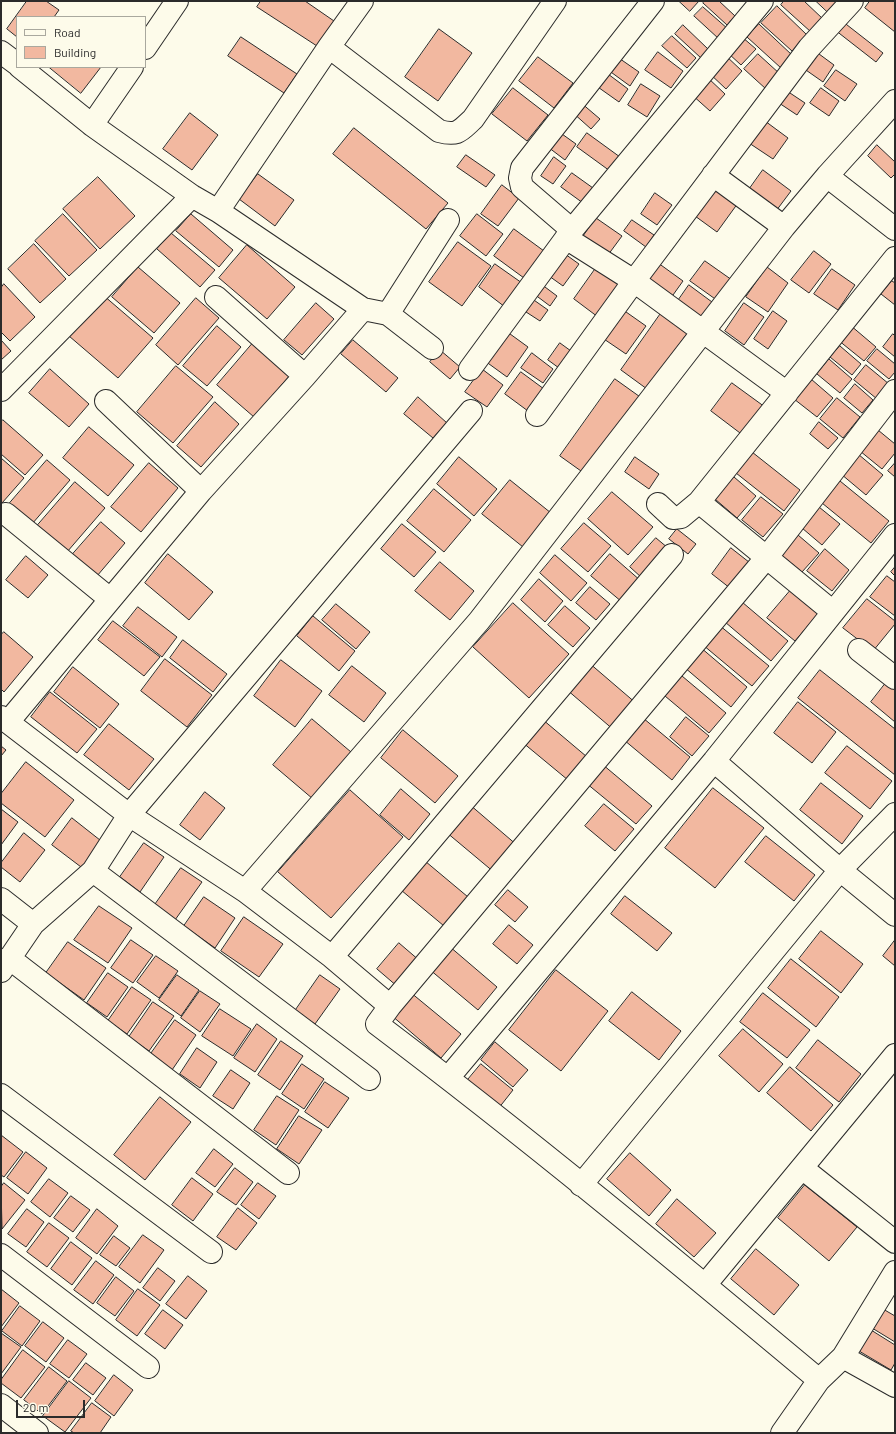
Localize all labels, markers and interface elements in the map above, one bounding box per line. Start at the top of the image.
legend [16,16,146,68]
text: Road [54,25,81,39]
text: Building [54,45,96,59]
scale bar [18,1392,87,1418]
text: 20 m [23,1400,49,1414]

